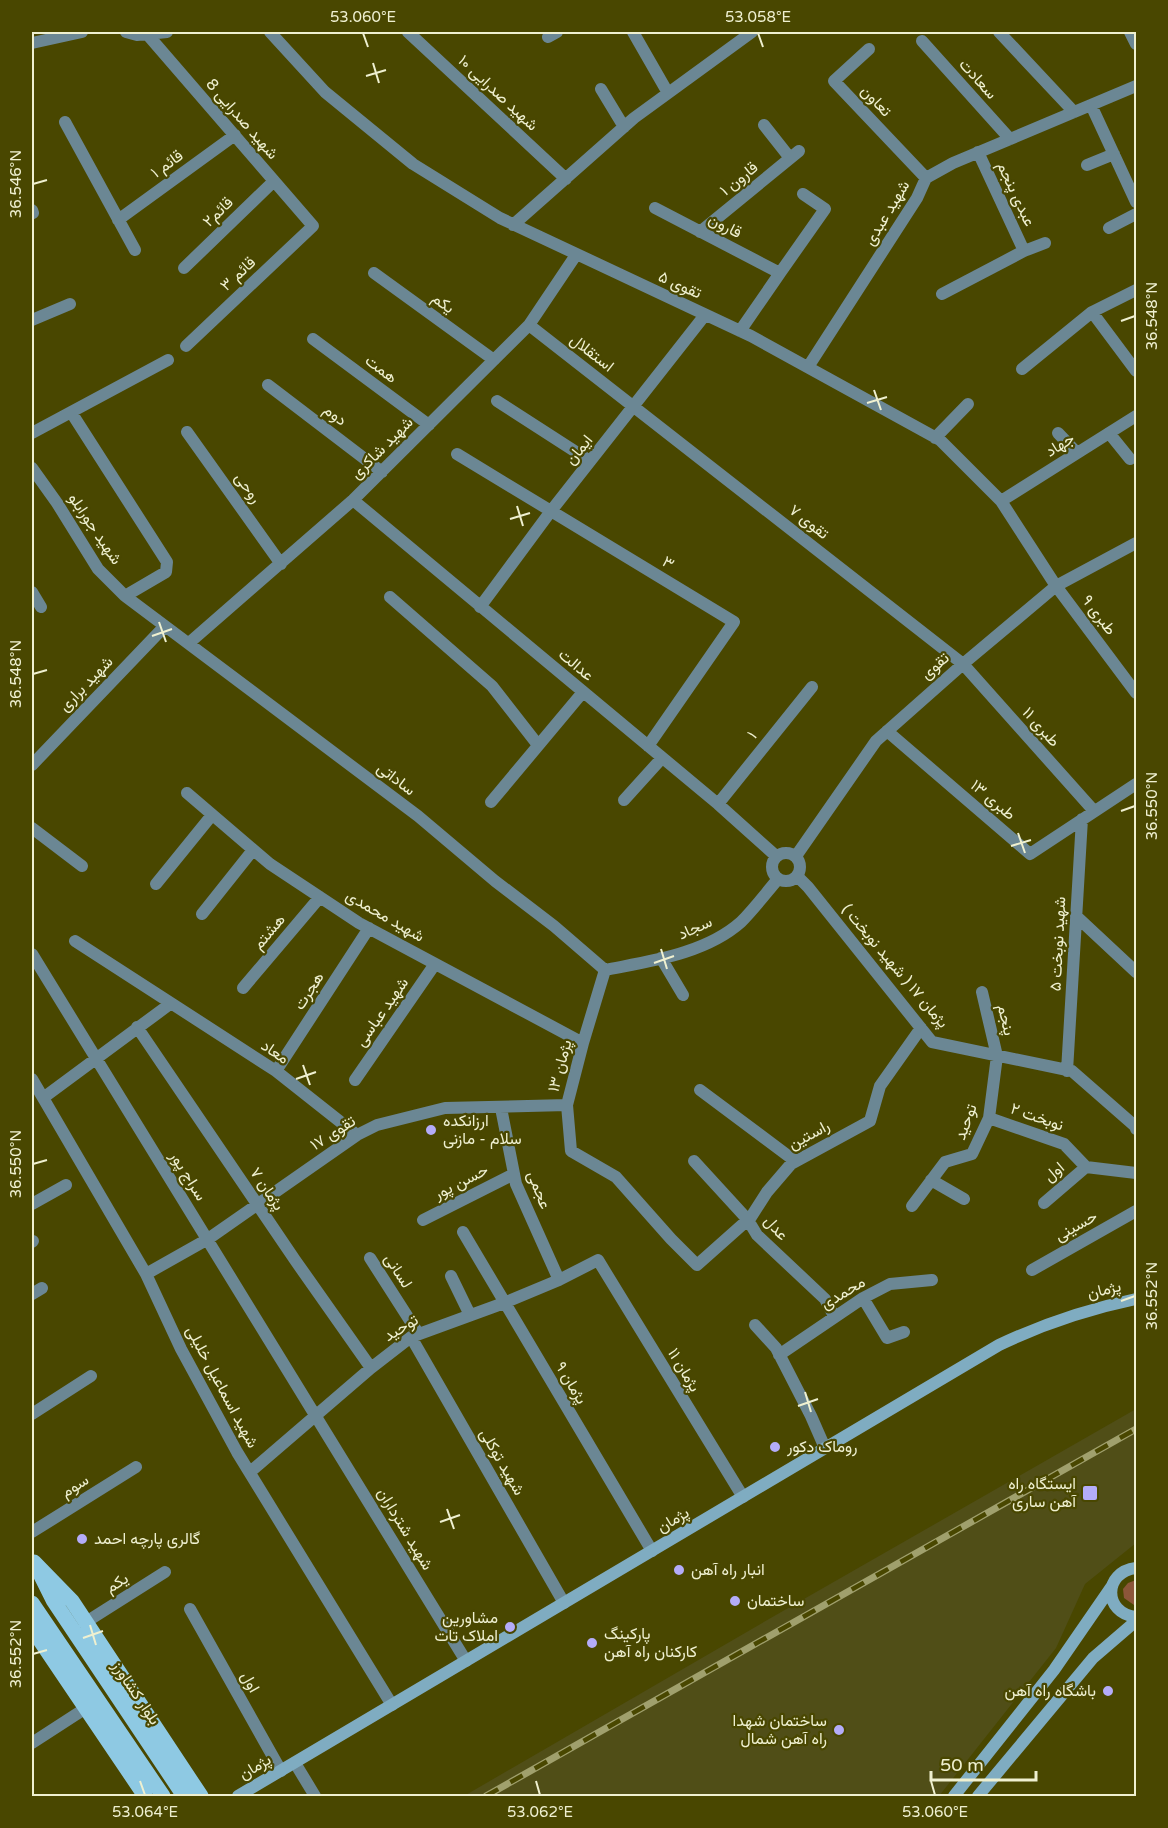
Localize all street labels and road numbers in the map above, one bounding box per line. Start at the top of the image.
street label: شهید صدرایی ۱۰ [454,51,542,135]
street label: سعادت [955,55,1001,103]
street label: شهید صدرایی 8 [201,74,283,164]
street label: تعاون [856,81,896,121]
street label: قائم ۱ [147,146,187,182]
street label: قارون ۱ [716,158,762,200]
street label: عبدی پنجم [991,158,1040,230]
street label: شهید عبدی [860,177,914,249]
street label: قائم۲ [198,193,238,231]
street label: قارون [705,209,745,243]
street label: قائم ۳ [216,253,260,295]
street label: تقوی ۵ [655,267,705,303]
street label: یکم [428,288,458,318]
street label: استقلال [566,330,618,376]
street label: همت [361,350,401,388]
street label: دوم [319,400,351,430]
street label: شهید شاکری [346,412,418,484]
street label: جهاد [1042,428,1078,462]
street label: ایمان [561,431,597,469]
street label: روحی [230,469,266,507]
street label: شهید جورابلو [64,489,126,569]
street label: تقوی ۷ [785,500,833,544]
street label: ۳ [658,552,678,574]
street label: طبری ۹ [1077,591,1121,639]
street label: عدالت [554,644,598,686]
street label: تقوی [917,648,953,684]
street label: شهید براری [55,652,117,716]
street label: طبری ۱۱ [1018,703,1064,751]
street label: ۱ [743,727,761,743]
street label: ساداتی [373,758,419,800]
street label: طبری ۱۳ [966,775,1020,825]
street label: شهید محمدی [342,885,428,947]
street label: شهید نوبخت ۵ [1046,896,1070,992]
street label: پژمان ۱۷ ( شهید نوبخت ) [836,900,953,1033]
street label: هشتم [248,910,290,954]
street label: سجاد [675,912,715,944]
street label: هجرت [289,968,329,1014]
street label: شهید عباسی [351,973,413,1051]
street label: پنجم [992,1002,1019,1038]
street label: معاد [257,1035,293,1069]
street label: پژمان ۱۳ [543,1038,578,1095]
street label: نوبخت ۲ [1008,1099,1066,1135]
street label: توحید [950,1101,982,1143]
street label: تقوی ۱۷ [307,1111,359,1155]
street label: راستین [785,1116,833,1154]
street label: سراج پور [164,1147,211,1205]
street label: اول [1040,1158,1068,1186]
street label: حسن پور [430,1160,492,1206]
street label: پژمان ۷ [245,1164,289,1215]
street label: عجمی [523,1168,555,1212]
street label: حسینی [1051,1206,1101,1246]
street label: عدل [760,1211,792,1245]
street label: لسانی [379,1250,417,1292]
street label: محمدی [817,1272,869,1314]
street label: پژمان [1085,1276,1123,1305]
street label: توحید [380,1310,422,1346]
street label: شهید اسماعیل خلیلی [181,1323,263,1451]
street label: پژمان ۱۱ [662,1344,705,1396]
street label: پژمان ۹ [550,1358,591,1408]
street label: شهید توکلی [475,1425,529,1499]
street label: سوم [57,1470,93,1502]
street label: شهید شترداران [373,1484,437,1574]
street label: پژمان [653,1503,693,1538]
street label: یکم [102,1568,132,1598]
street label: بلوار کشاورز [107,1656,165,1729]
street label: اول [236,1668,264,1696]
street label: پژمان [235,1750,275,1785]

